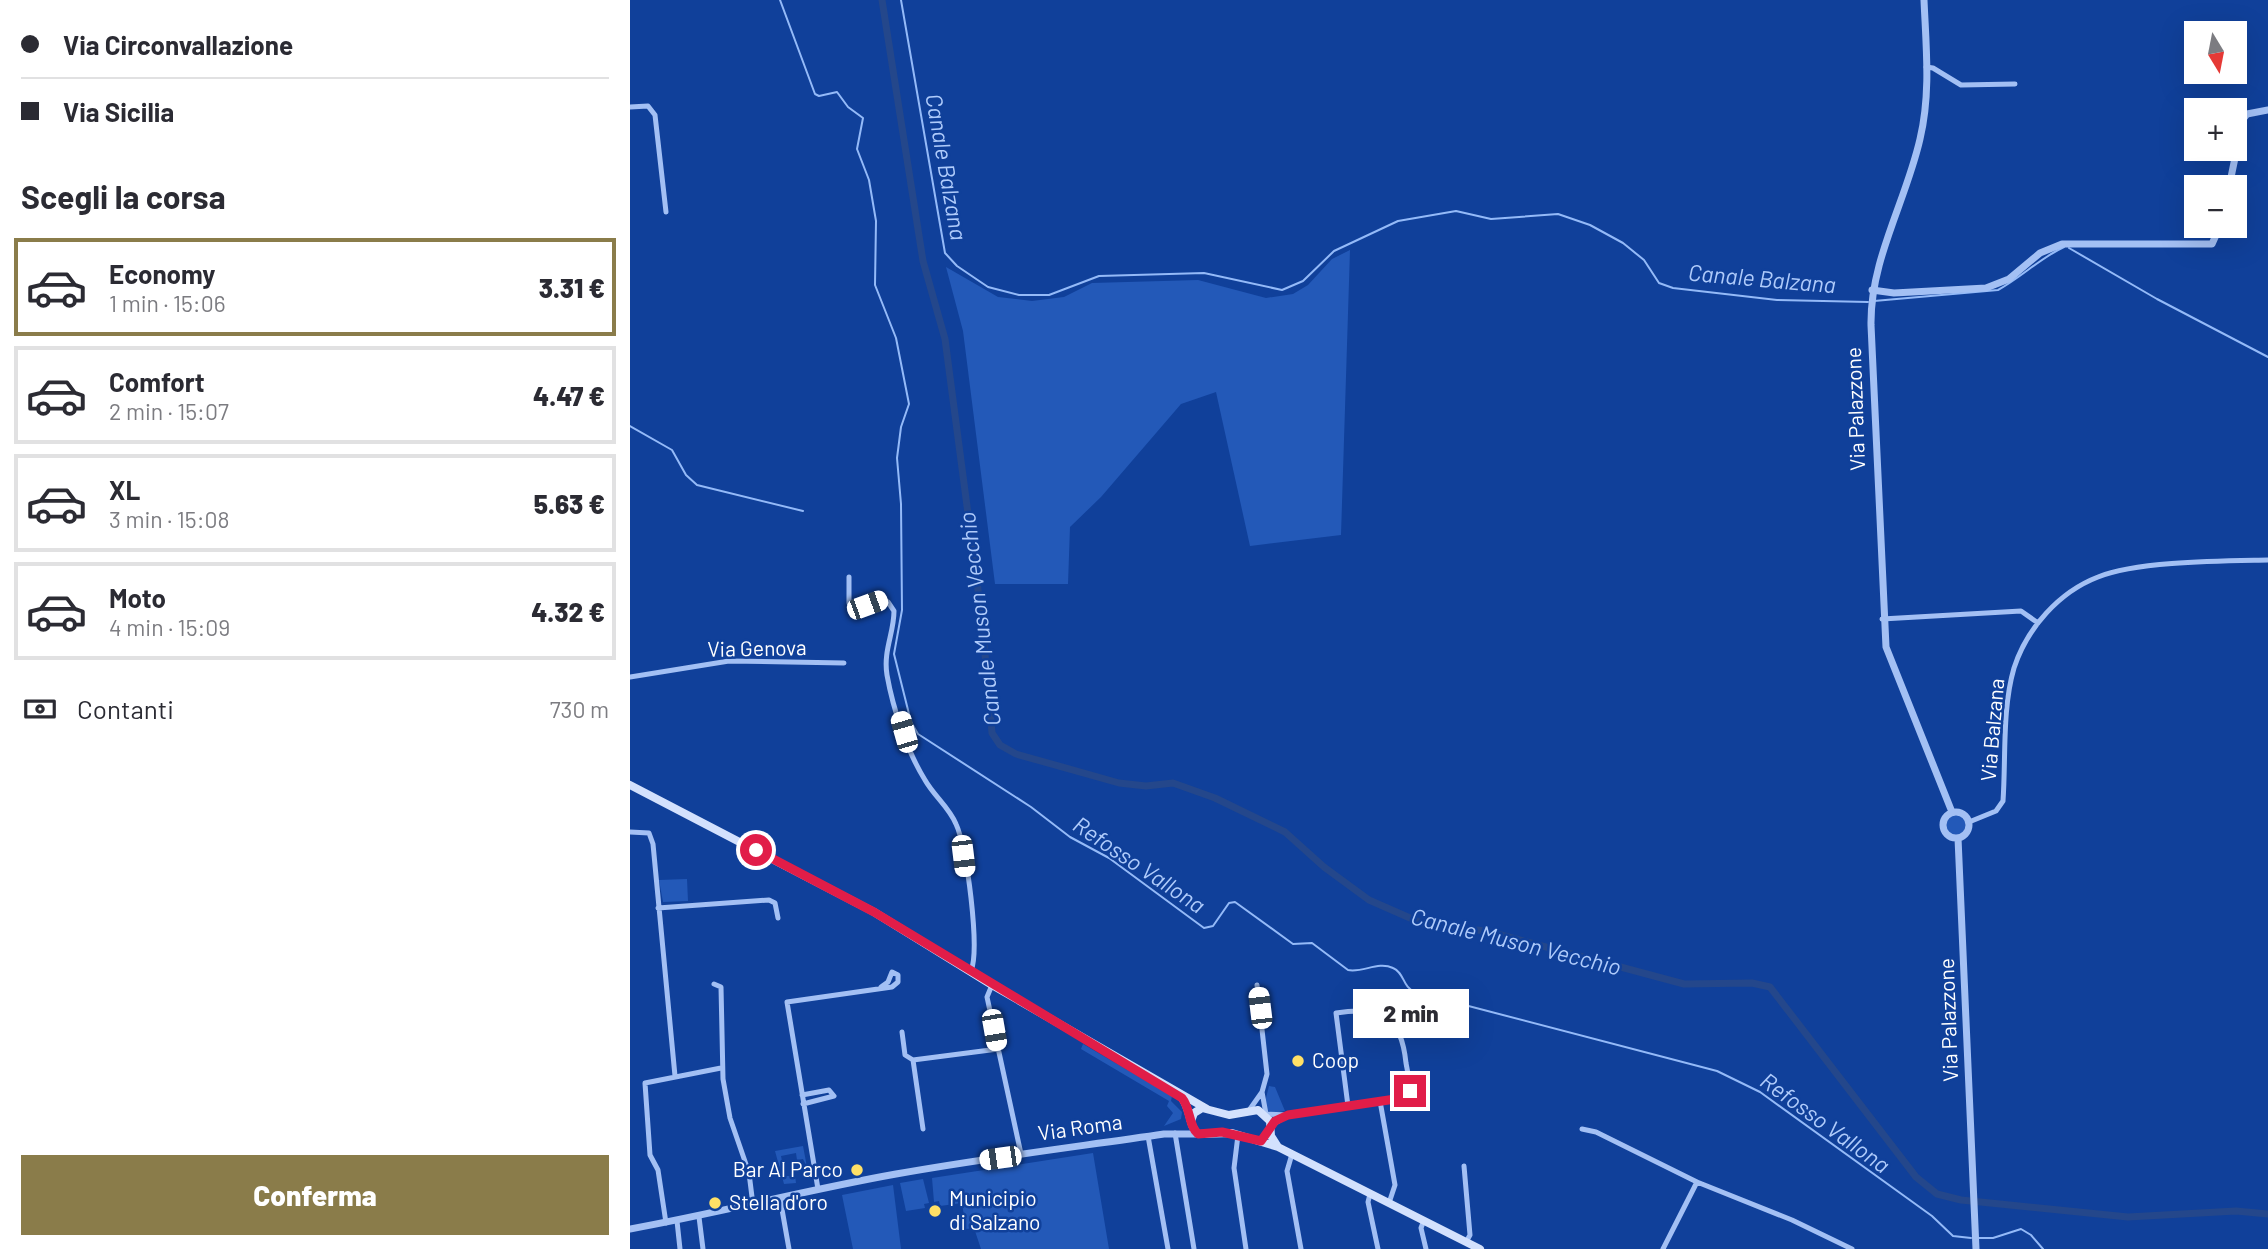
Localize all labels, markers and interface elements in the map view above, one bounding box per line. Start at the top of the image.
north arrow [2184,21,2247,84]
map controls [2184,21,2247,238]
text: Via Circonvallazione [63,29,293,60]
water label: Canale Balzana [920,91,974,242]
text: Via Sicilia [63,96,174,127]
button: + [2184,98,2247,161]
button: − [2184,175,2247,238]
text: Scegli la corsa [21,177,226,215]
icon: car [25,256,88,319]
text: Economy [109,258,215,289]
water label: Canale Balzana [1687,258,1837,298]
text: 3.31 € [539,272,605,303]
text: 1 min · 15:06 [109,289,225,317]
street label: Via Palazzone [1840,347,1869,471]
icon: car [25,364,88,427]
text: Comfort [109,366,205,397]
text: 4.47 € [533,380,605,411]
text: 2 min · 15:07 [109,397,229,425]
icon: car [25,472,88,535]
text: XL [109,474,140,505]
text: 5.63 € [534,488,605,519]
text: 3 min · 15:08 [109,505,229,533]
water label: Canale Muson Vecchio [952,511,1006,728]
icon: car [25,580,88,643]
text: Moto [109,582,166,613]
car [844,588,891,622]
text: 4.32 € [531,596,605,627]
text: 4 min · 15:09 [109,613,230,641]
street label: Via Genova [707,634,807,661]
street label: Via Balzana [1975,677,2008,782]
icon: cash [21,690,59,728]
text: Contanti [77,693,174,724]
text: 730 m [550,695,609,723]
car [889,709,920,755]
water label: Refosso Vallona [1068,810,1211,919]
route start [740,834,772,866]
car [951,834,976,878]
water label: Canale Muson Vecchio [1408,901,1624,981]
street label: Via Palazzone [1933,958,1962,1082]
car [1248,986,1273,1030]
callout: 2 min [1352,990,1468,1038]
text: 2 min [1383,999,1439,1027]
car [981,1007,1008,1053]
place label: Coop [1312,1047,1359,1072]
marker: Coop [1290,1053,1306,1069]
water label: Refosso Vallona [1755,1066,1896,1179]
route end [1394,1075,1426,1107]
street label: Via Roma [1036,1108,1124,1145]
car [978,1145,1023,1171]
button: Conferma [21,1155,609,1235]
place label: Bar Al Parco [733,1156,843,1181]
marker: Bar Al Parco [849,1162,865,1178]
place label: Municipio di Salzano [949,1185,1041,1234]
place label: Stella d'oro [729,1189,828,1214]
marker: Stella d'oro [707,1195,723,1211]
marker: Municipio di Salzano [927,1203,943,1219]

